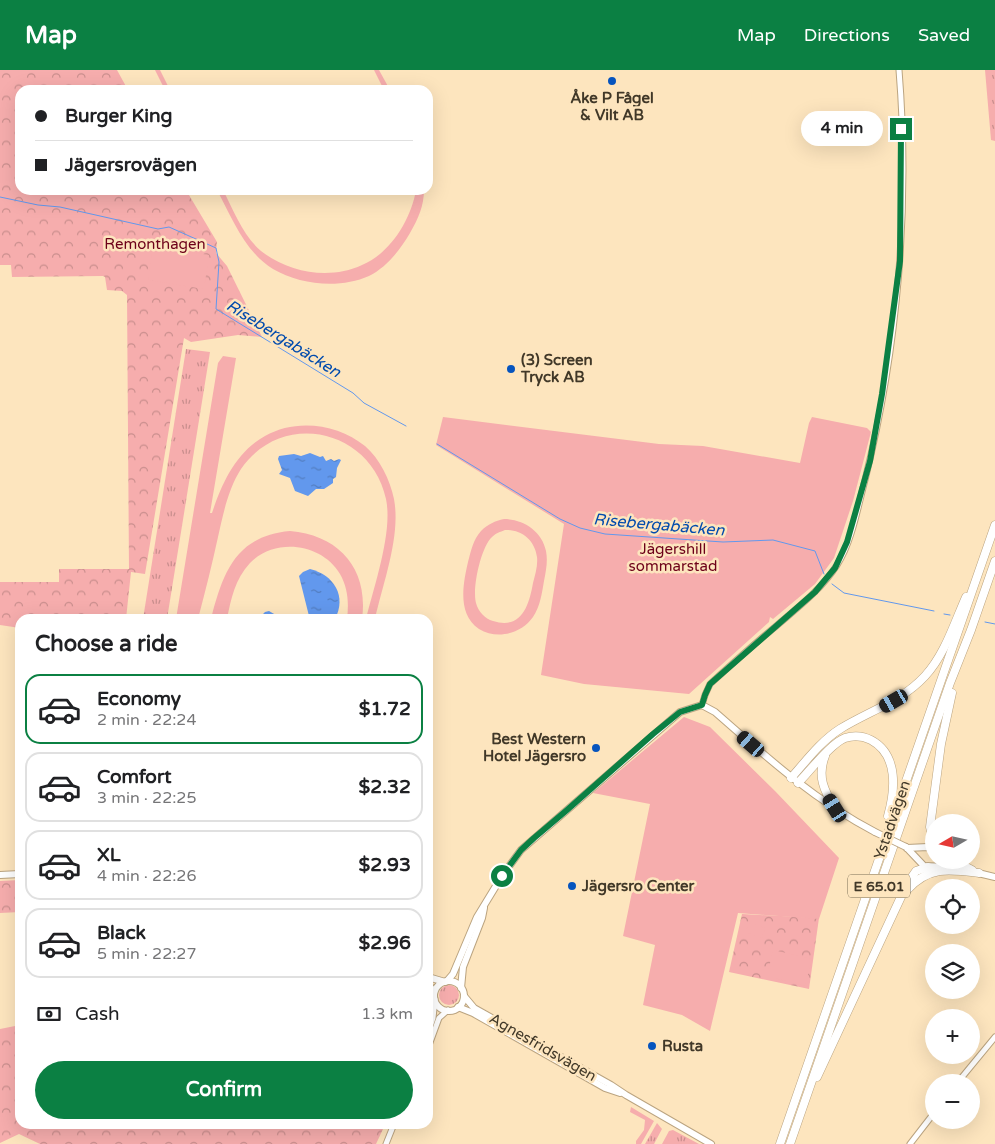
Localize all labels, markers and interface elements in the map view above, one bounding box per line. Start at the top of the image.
text: Map [25,21,77,50]
text: Map [737,24,776,46]
text: Directions [804,24,890,46]
text: Saved [918,24,970,46]
marker: Åke P Fågel & Vilt AB [606,75,618,87]
place label: Åke P Fågel & Vilt AB [570,88,654,124]
text: Burger King [65,105,173,127]
callout: 4 min [801,112,884,146]
text: 4 min [821,118,863,138]
route end [890,118,912,140]
text: Jägersrovägen [65,154,197,176]
park label: Remonthagen [104,235,206,253]
water label: Risebergabäcken [223,296,345,383]
place label: (3) Screen Tryck AB [520,351,593,387]
marker: (3) Screen Tryck AB [505,363,517,375]
water label: Risebergabäcken [593,509,726,541]
park label: Jägershill sommarstad [629,540,717,575]
text: Choose a ride [35,631,178,657]
icon: car [37,687,82,732]
car [877,687,910,715]
text: Economy [97,688,181,710]
text: $1.72 [359,698,411,720]
text: 2 min · 22:24 [97,710,196,730]
car [734,728,767,760]
place label: Best Western Hotel Jägersro [483,730,586,766]
marker: Best Western Hotel Jägersro [590,742,602,754]
icon: car [37,765,82,810]
text: Comfort [97,766,171,788]
text: $2.32 [359,776,411,798]
street label: Ystadvägen [870,778,914,862]
text: 3 min · 22:25 [97,788,196,808]
car [820,791,849,825]
north arrow [925,814,980,869]
map controls [925,814,980,1129]
icon: car [37,843,82,888]
text: XL [97,844,121,866]
text: $2.93 [359,854,411,876]
route start [491,865,513,887]
text: 4 min · 22:26 [97,866,196,886]
road number: E 65.01 [848,874,910,898]
place label: Jägersro Center [581,877,695,896]
button: locate [925,879,980,934]
marker: Jägersro Center [566,880,578,892]
icon: car [37,921,82,966]
text: Black [97,922,146,944]
text: $2.96 [359,932,411,954]
text: 5 min · 22:27 [97,944,196,964]
button: layers [925,944,980,999]
icon: cash [35,1000,63,1028]
text: Cash [75,1003,120,1025]
text: 1.3 km [361,1004,413,1024]
street label: Agnesfridsvägen [486,1009,600,1085]
button: + [925,1009,980,1064]
place label: Rusta [662,1037,703,1055]
marker: Rusta [646,1040,658,1052]
button: Confirm [35,1061,413,1119]
button: − [925,1074,980,1129]

